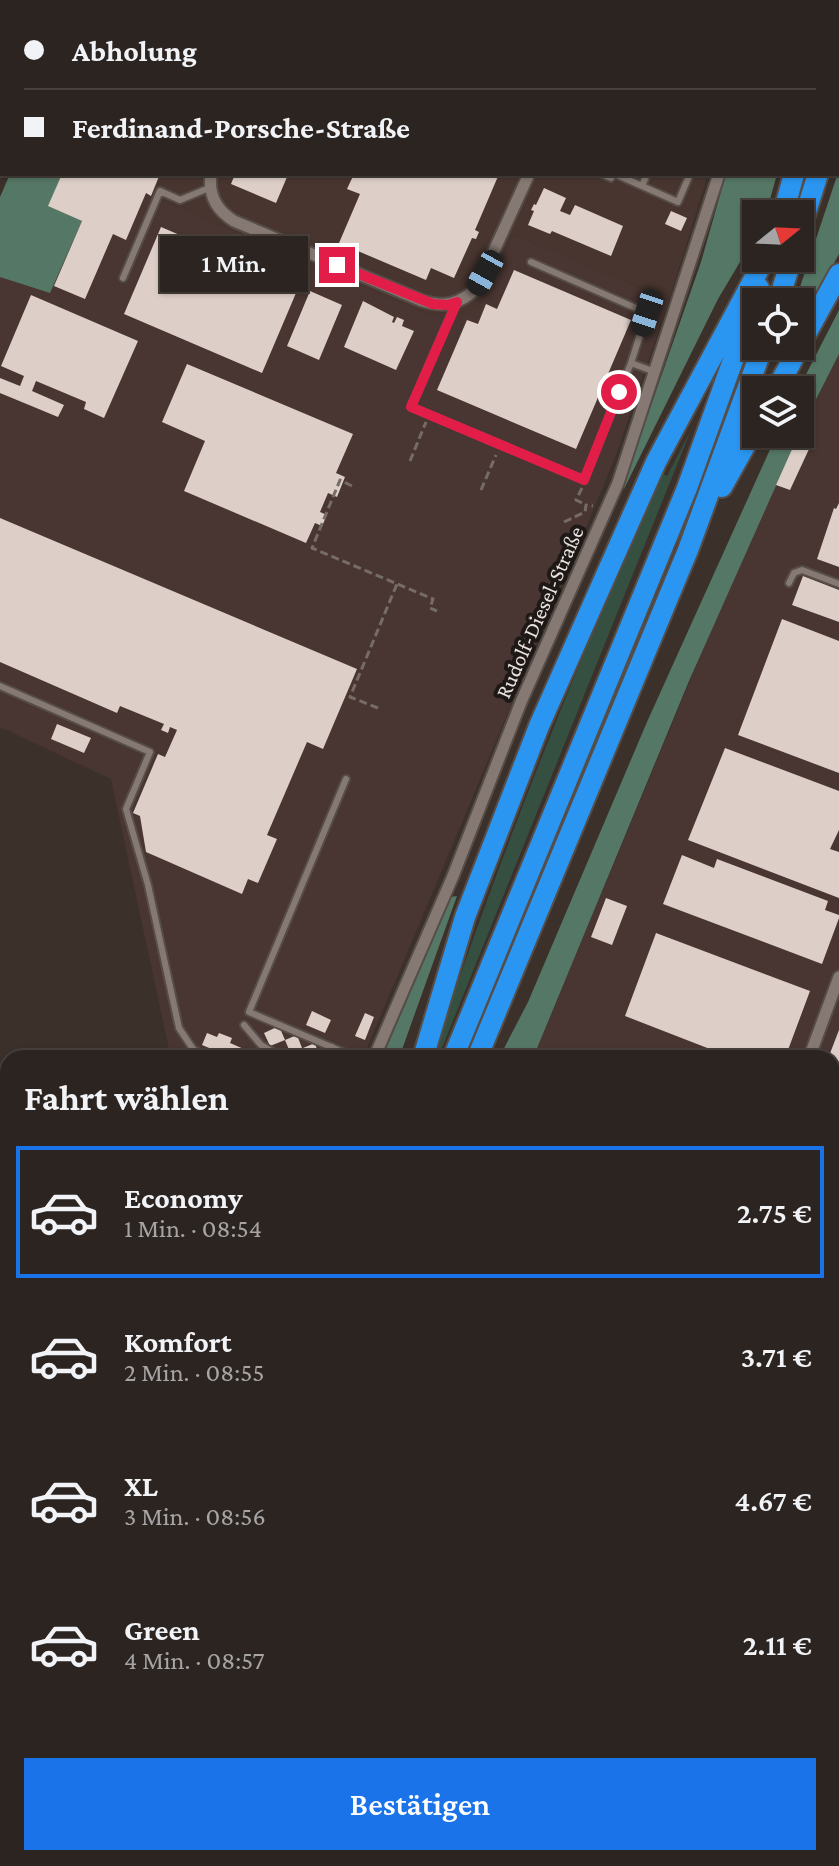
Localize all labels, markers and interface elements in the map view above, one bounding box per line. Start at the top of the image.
text: Abholung [72,34,197,67]
text: Ferdinand-Porsche-Straße [72,111,410,144]
north arrow [742,200,814,272]
map controls [742,200,814,448]
callout: 1 Min. [161,237,309,293]
car [463,246,507,300]
route end [319,247,355,283]
text: 1 Min. [201,249,267,278]
car [628,286,666,340]
button: locate [742,288,814,360]
route start [601,374,637,410]
button: layers [742,376,814,448]
street label: Rudolf-Diesel-Straße [490,522,589,702]
text: Fahrt wählen [24,1078,229,1118]
icon: car [28,1176,100,1248]
text: Economy [124,1181,243,1214]
text: 2.75 € [737,1196,812,1229]
text: 1 Min. · 08:54 [124,1214,262,1243]
icon: car [28,1320,100,1392]
text: Komfort [124,1325,232,1358]
text: 3.71 € [741,1340,812,1373]
text: 2 Min. · 08:55 [124,1358,264,1387]
icon: car [28,1464,100,1536]
text: XL [124,1469,158,1502]
text: 4.67 € [734,1484,812,1517]
text: 3 Min. · 08:56 [124,1502,266,1531]
icon: car [28,1608,100,1680]
text: Green [124,1613,200,1646]
text: 2.11 € [743,1628,812,1661]
text: 4 Min. · 08:57 [124,1646,265,1675]
button: Bestätigen [24,1758,816,1850]

